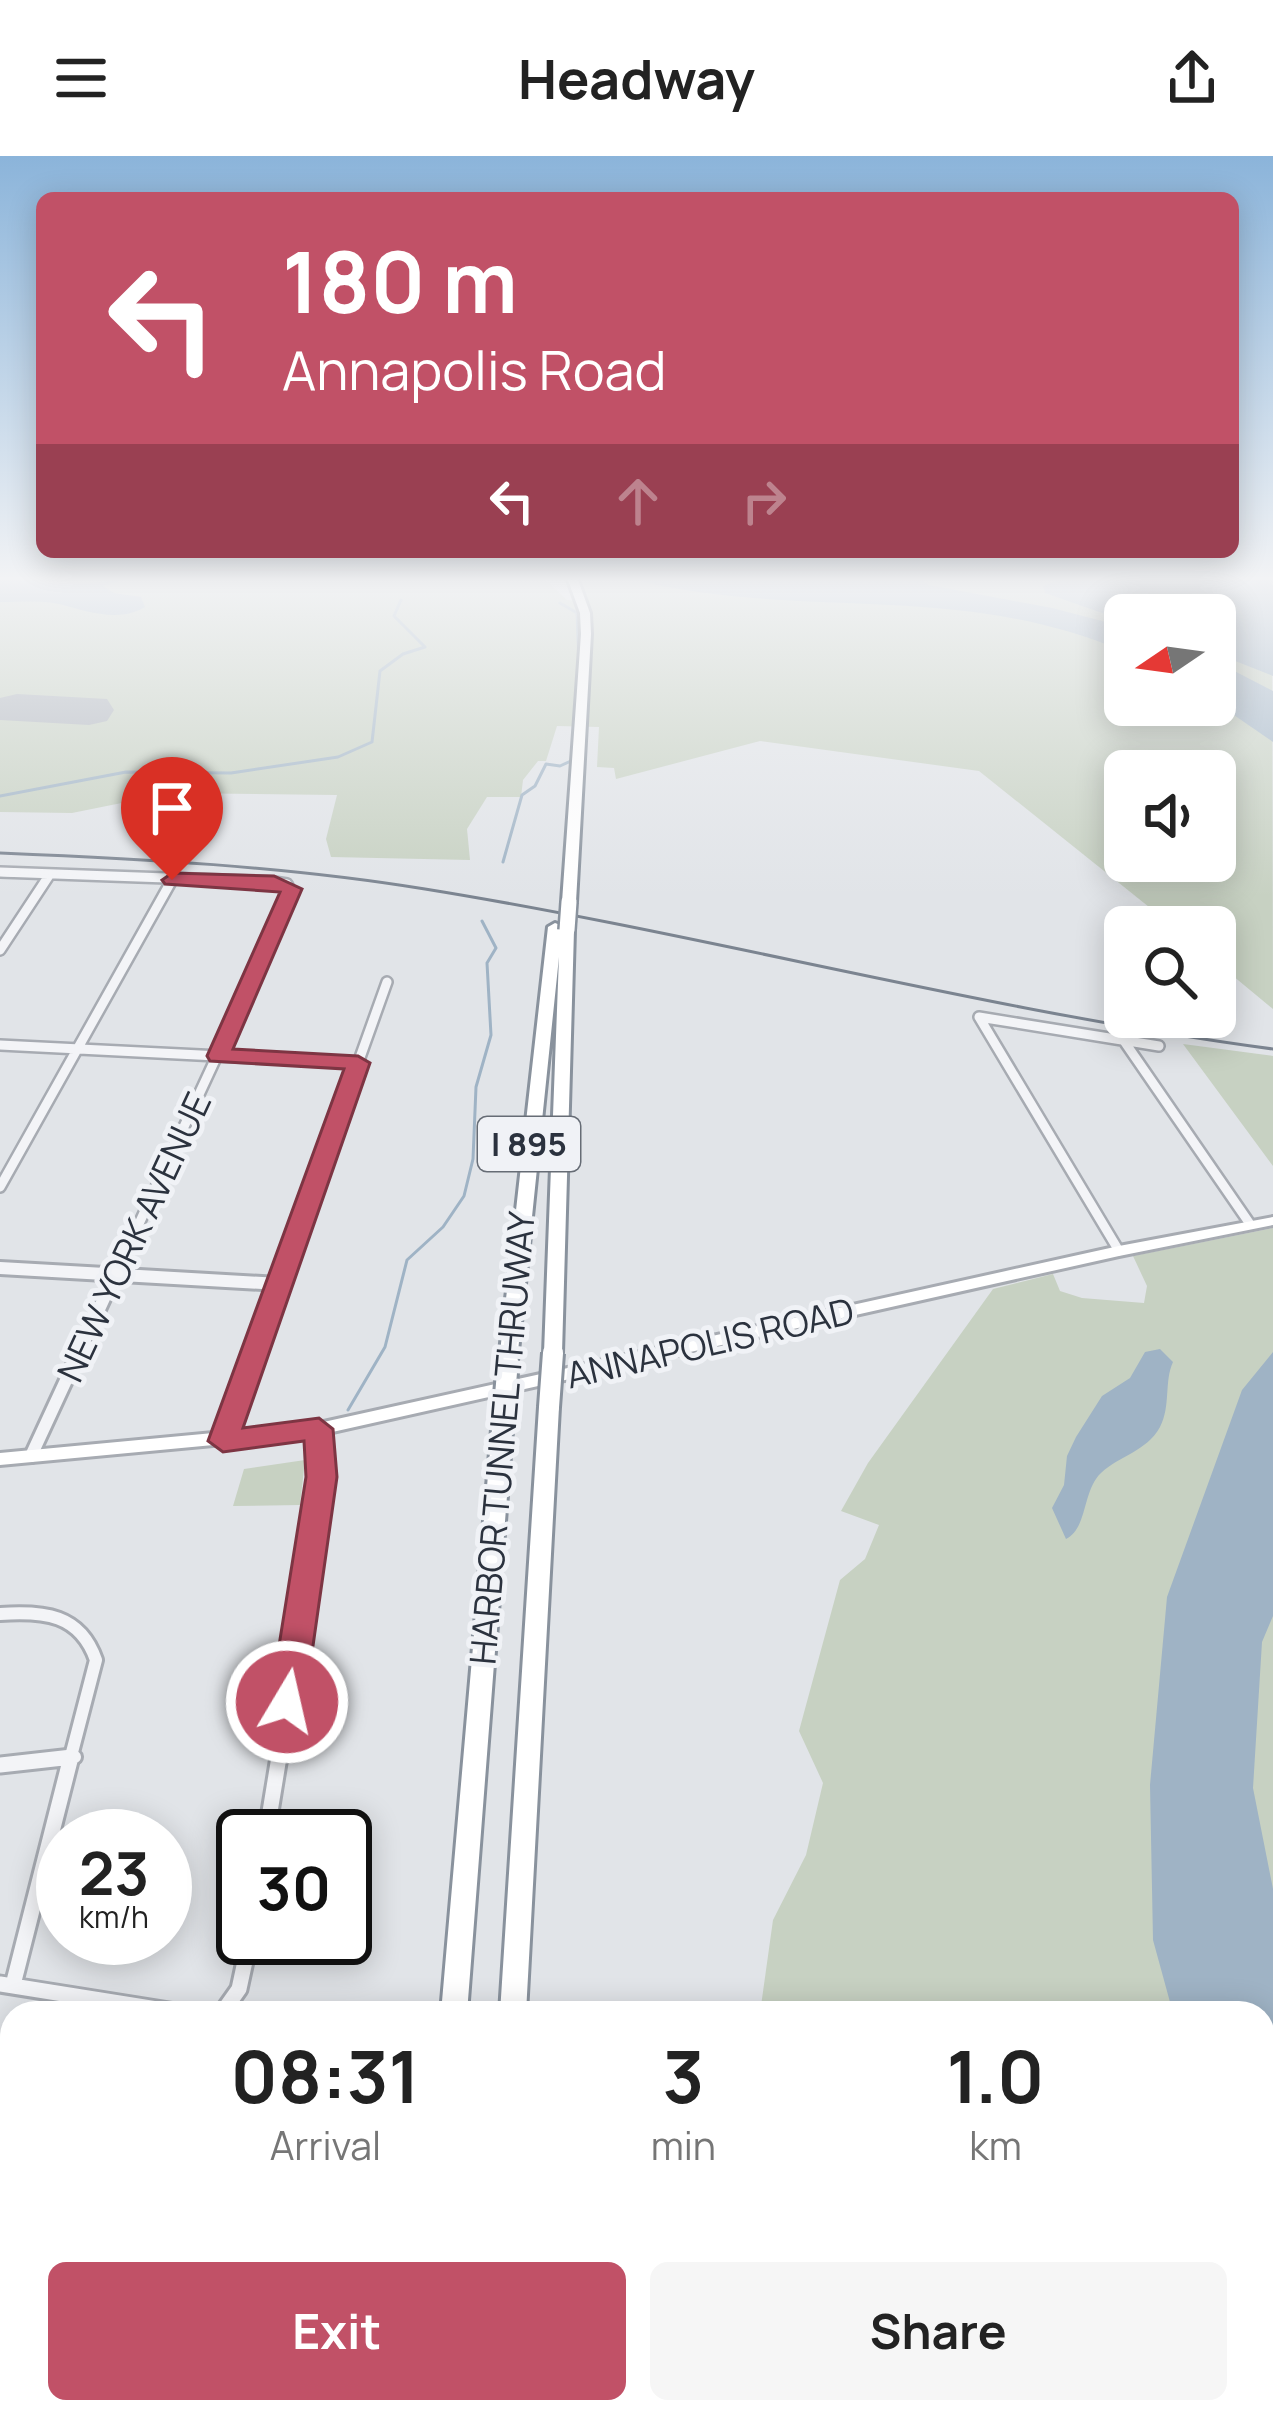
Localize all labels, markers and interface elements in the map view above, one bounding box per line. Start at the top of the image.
text: Headway [518,41,755,115]
icon: menu [48,45,114,111]
icon: share [1159,45,1225,111]
text: 180 m [282,223,518,338]
icon: left [84,240,240,396]
text: Annapolis Road [282,332,667,406]
icon: left [479,468,545,534]
icon: ahead [605,468,671,534]
icon: right [731,468,797,534]
north arrow [1104,594,1236,726]
map controls [1104,594,1236,1038]
button: sound [1104,750,1236,882]
pin [121,757,223,880]
icon: arrive [139,775,205,841]
button: search [1104,906,1236,1038]
street label: NEW YORK AVENUE [45,1084,222,1390]
road number: I 895 [478,1117,580,1171]
street label: HARBOR TUNNEL THRUWAY [457,1209,546,1666]
street label: ANNAPOLIS ROAD [561,1286,859,1399]
position arrow [224,1639,350,1765]
speed limit sign: 30 [216,1809,372,1965]
text: 23 [79,1831,149,1913]
text: km/h [79,1896,149,1937]
text: 08:31 [231,2026,420,2125]
text: 3 [662,2026,704,2125]
text: 1.0 [947,2026,1044,2125]
text: Arrival [270,2118,381,2172]
text: min [651,2118,716,2172]
text: km [969,2118,1022,2172]
button: Exit [48,2262,626,2400]
button: Share [650,2262,1227,2400]

